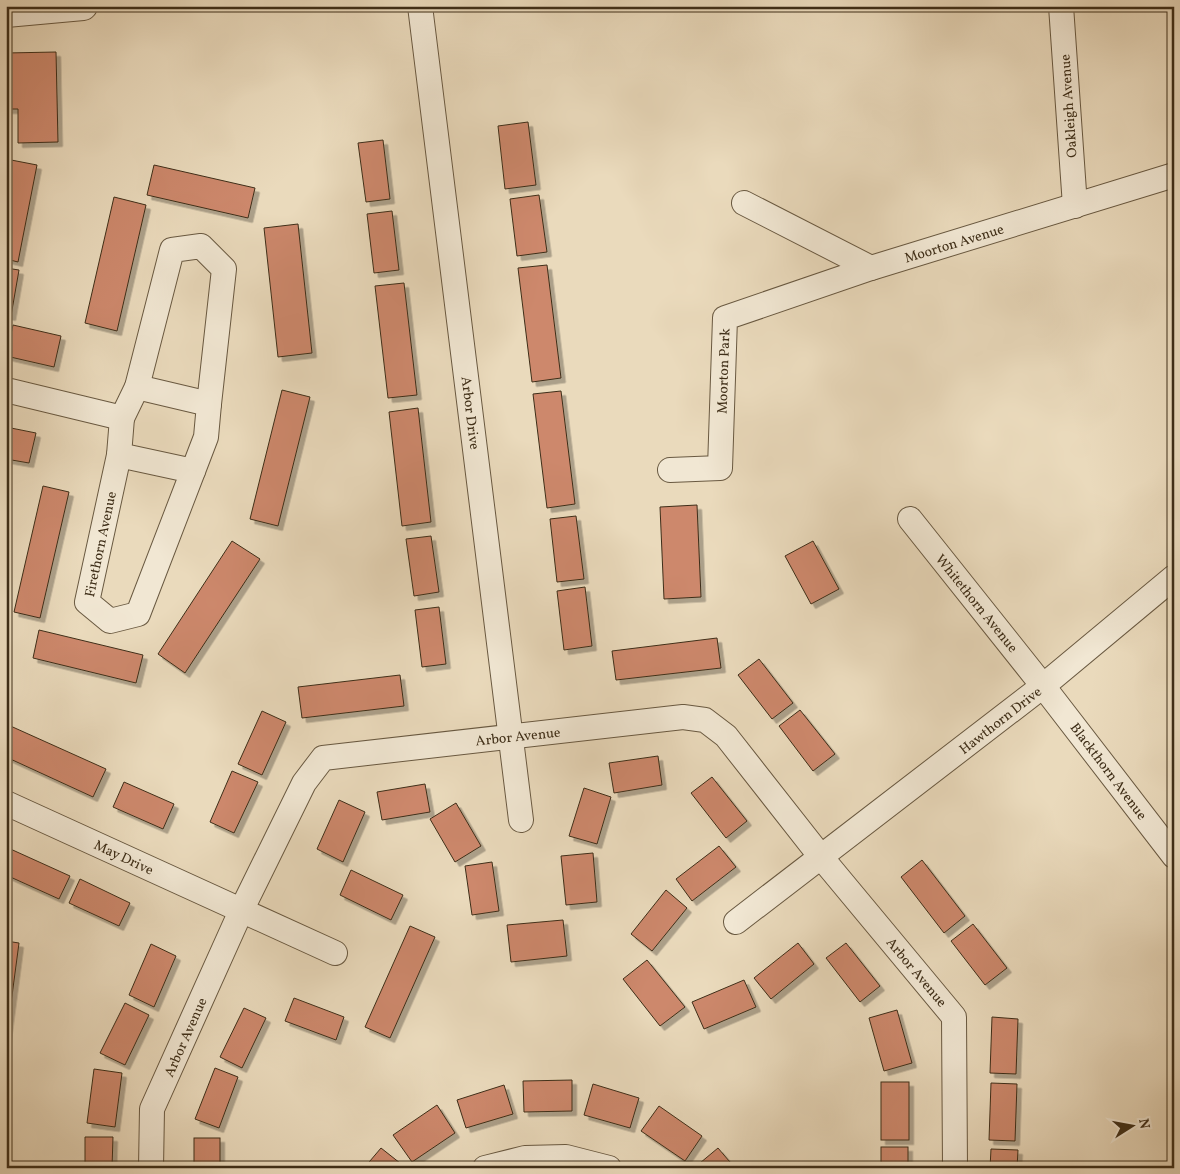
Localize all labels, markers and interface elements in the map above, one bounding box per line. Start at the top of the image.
street label: Oakleigh Avenue [1056,53,1083,158]
street label: Moorton Avenue [903,220,1007,269]
street label: Moorton Park [714,328,735,414]
street label: Arbor Drive [456,375,483,451]
street label: Firethorn Avenue [81,489,122,599]
street label: Whitethorn Avenue [930,551,1022,657]
street label: Hawthorn Drive [956,683,1046,759]
street label: Blackthorn Avenue [1065,719,1151,825]
street label: Arbor Avenue [475,724,562,751]
street label: May Drive [90,836,157,881]
street label: Arbor Avenue [881,934,951,1012]
street label: Arbor Avenue [160,994,213,1080]
north arrow [1108,1102,1158,1152]
text: N [1133,1117,1154,1131]

